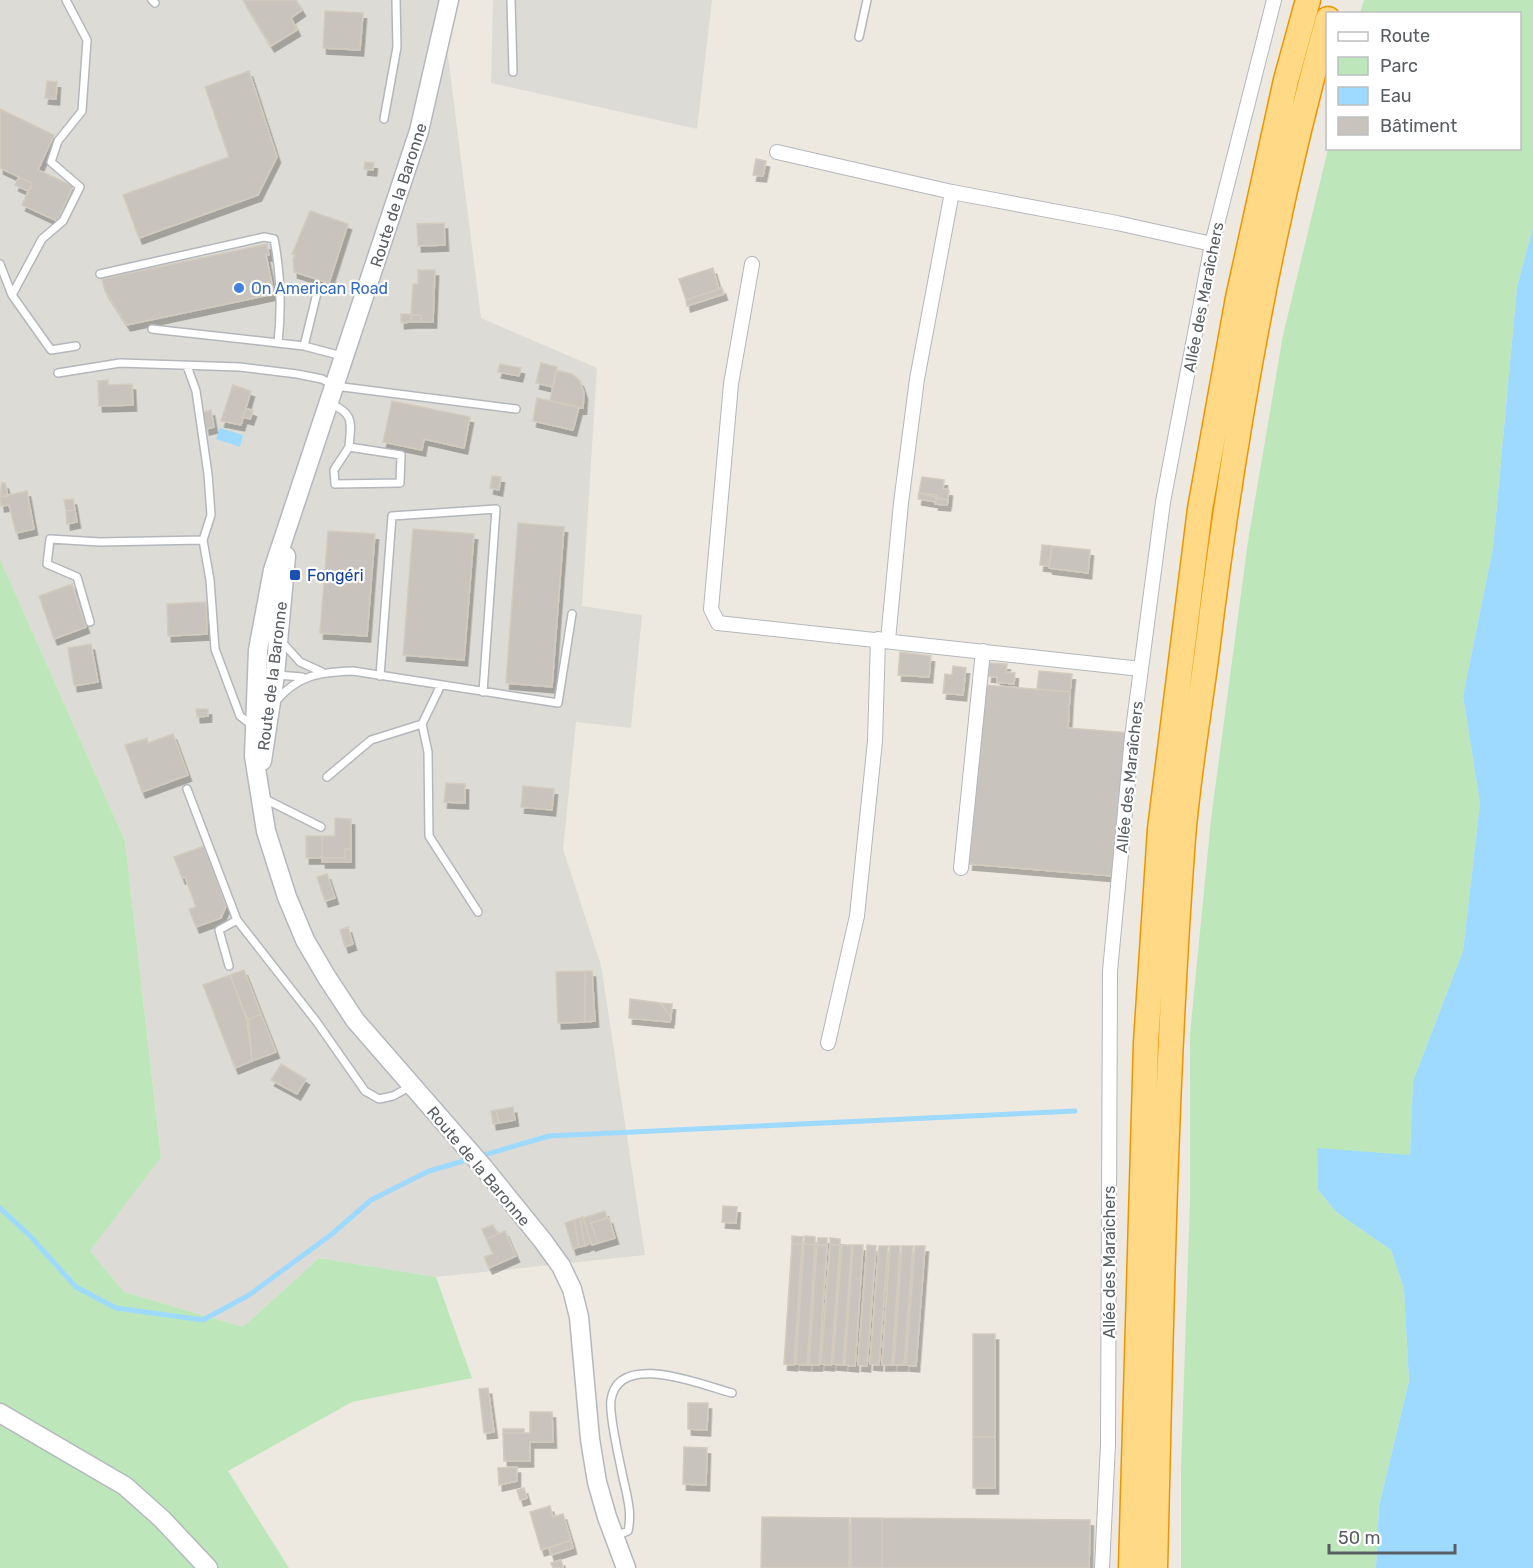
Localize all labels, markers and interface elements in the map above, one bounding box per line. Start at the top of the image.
legend [1326,12,1521,150]
text: Route [1380,25,1430,47]
text: Parc [1380,55,1418,77]
text: Eau [1380,85,1412,107]
text: Bâtiment [1380,115,1457,137]
street label: Route de la Baronne [366,121,431,270]
street label: Allée des Maraîchers [1180,220,1227,374]
place label: On American Road [251,279,388,298]
marker: On American Road [232,281,246,295]
place label: Fongéri [307,566,364,585]
marker: Fongéri [288,568,302,582]
street label: Route de la Baronne [254,600,291,752]
street label: Allée des Maraîchers [1112,700,1147,854]
street label: Route de la Baronne [423,1103,534,1230]
street label: Allée des Maraîchers [1100,1186,1119,1338]
scale bar [1329,1517,1455,1555]
text: 50 m [1338,1527,1381,1549]

